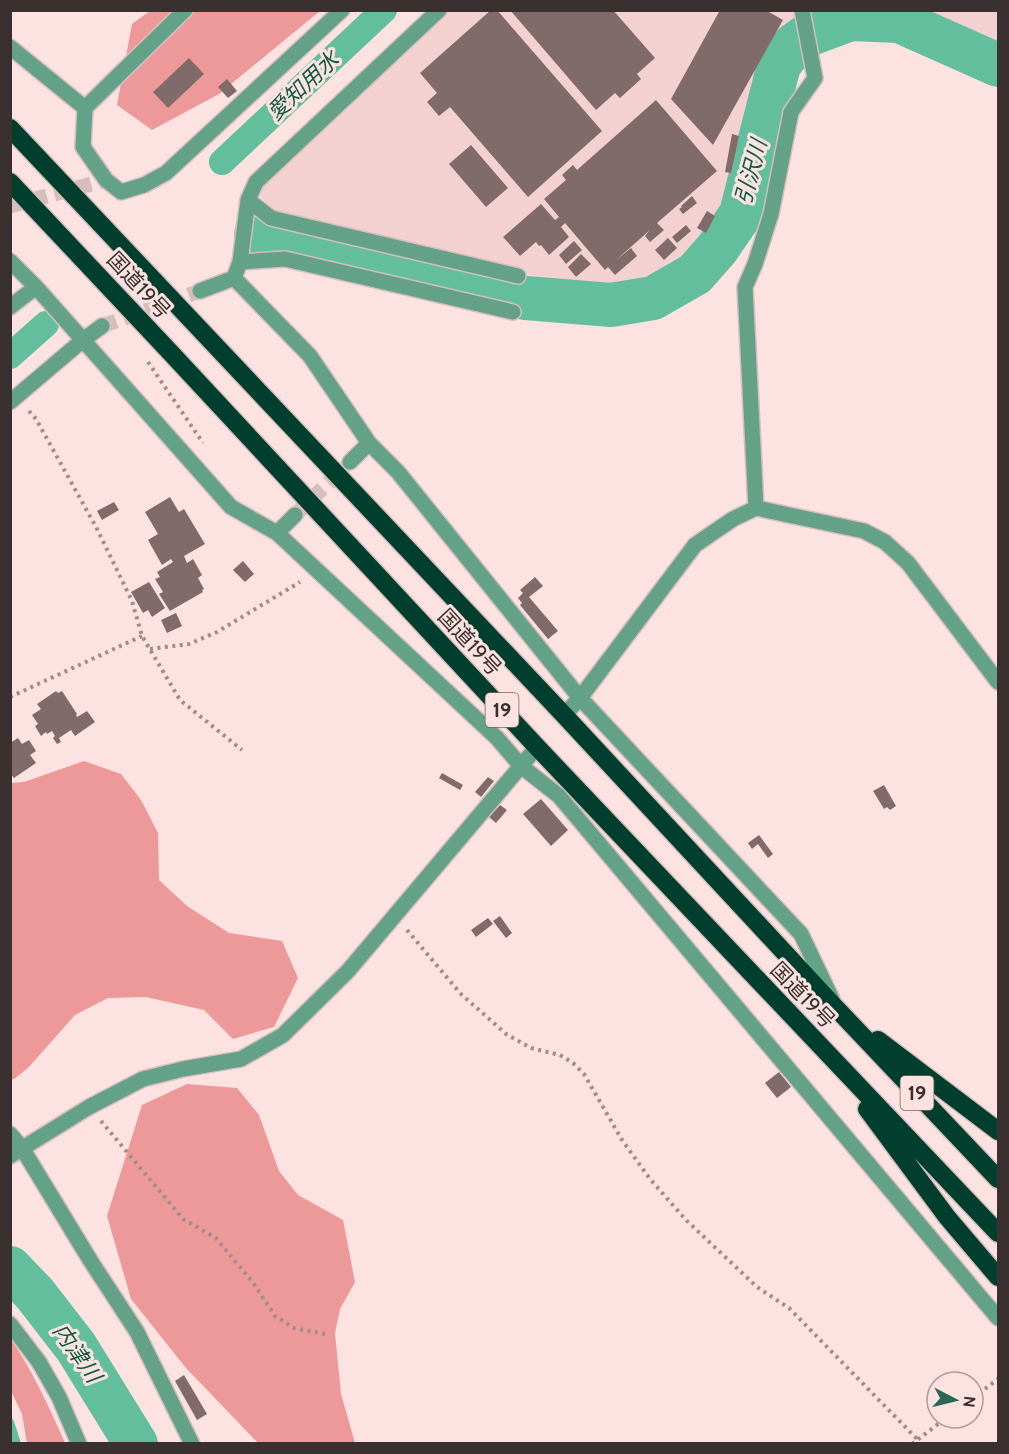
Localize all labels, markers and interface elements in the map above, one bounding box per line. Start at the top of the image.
water label: 愛知用水 [262,45,346,126]
water label: 引沢川 [729,135,773,207]
street label: 国道19号 [102,247,176,323]
street label: 国道19号 [433,604,507,680]
road number: 19 [486,693,518,727]
street label: 国道19号 [766,957,840,1033]
road number: 19 [900,1076,934,1110]
water label: 内津川 [47,1318,108,1389]
north arrow [925,1370,985,1430]
text: N [959,1395,980,1409]

